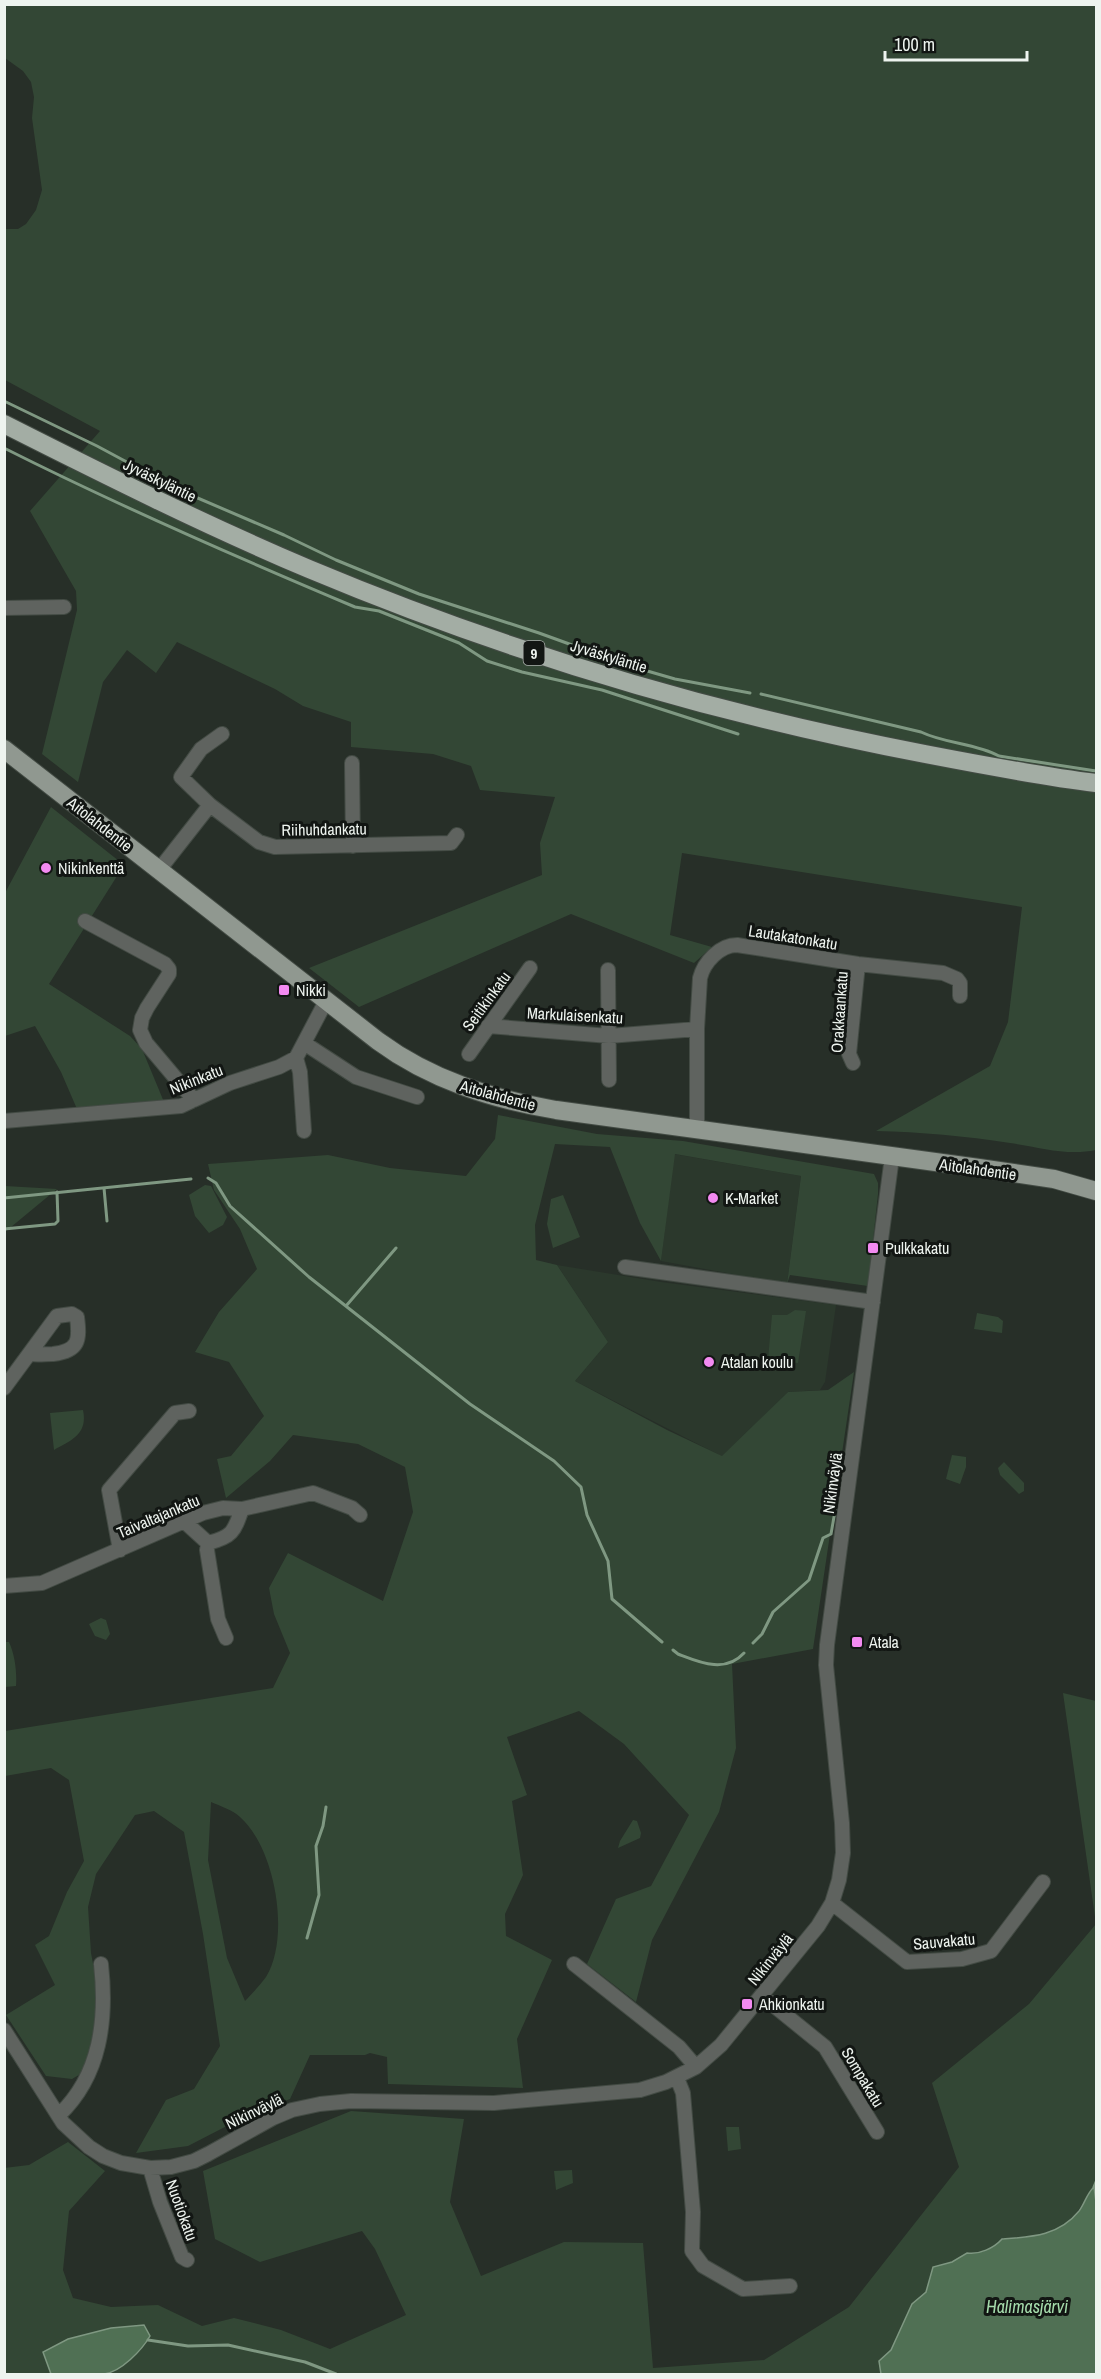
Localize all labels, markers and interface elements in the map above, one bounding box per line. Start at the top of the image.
scale bar [885,24,1028,62]
text: 100 m [894,32,935,57]
street label: Jyväskyläntie [120,453,200,507]
street label: Jyväskyläntie [568,634,650,678]
road number: 9 [524,641,544,665]
street label: Aitolahdentie [62,791,137,856]
street label: Riihuhdankatu [281,817,367,841]
place label: Nikinkenttä [58,857,125,879]
marker: Nikinkenttä [39,861,53,875]
street label: Lautakatonkatu [747,919,839,955]
street label: Seitikinkatu [457,967,515,1035]
street label: Orakkaankatu [825,970,853,1054]
place label: Nikki [296,979,326,1001]
marker: Nikki [277,983,291,997]
street label: Markulaisenkatu [526,1001,624,1029]
street label: Nikinkatu [166,1058,226,1100]
street label: Aitolahdentie [457,1074,538,1116]
street label: Aitolahdentie [937,1153,1018,1185]
place label: K-Market [725,1187,779,1209]
marker: K-Market [706,1191,720,1205]
place label: Pulkkakatu [885,1237,949,1259]
marker: Pulkkakatu [866,1241,880,1255]
place label: Atalan koulu [720,1351,793,1373]
marker: Atalan koulu [702,1355,716,1369]
street label: Nikinväylä [817,1450,847,1515]
street label: Taivaltajankatu [113,1489,203,1543]
place label: Atala [868,1631,900,1653]
marker: Atala [850,1635,864,1649]
street label: Sauvakatu [912,1927,976,1955]
street label: Nikinväylä [742,1928,798,1990]
place label: Ahkionkatu [758,1993,825,2015]
marker: Ahkionkatu [740,1997,754,2011]
street label: Sompakatu [836,2043,890,2111]
street label: Nikinväylä [222,2087,287,2134]
street label: Nuotiokatu [161,2176,203,2244]
water label: Halimasjärvi [986,2294,1068,2319]

